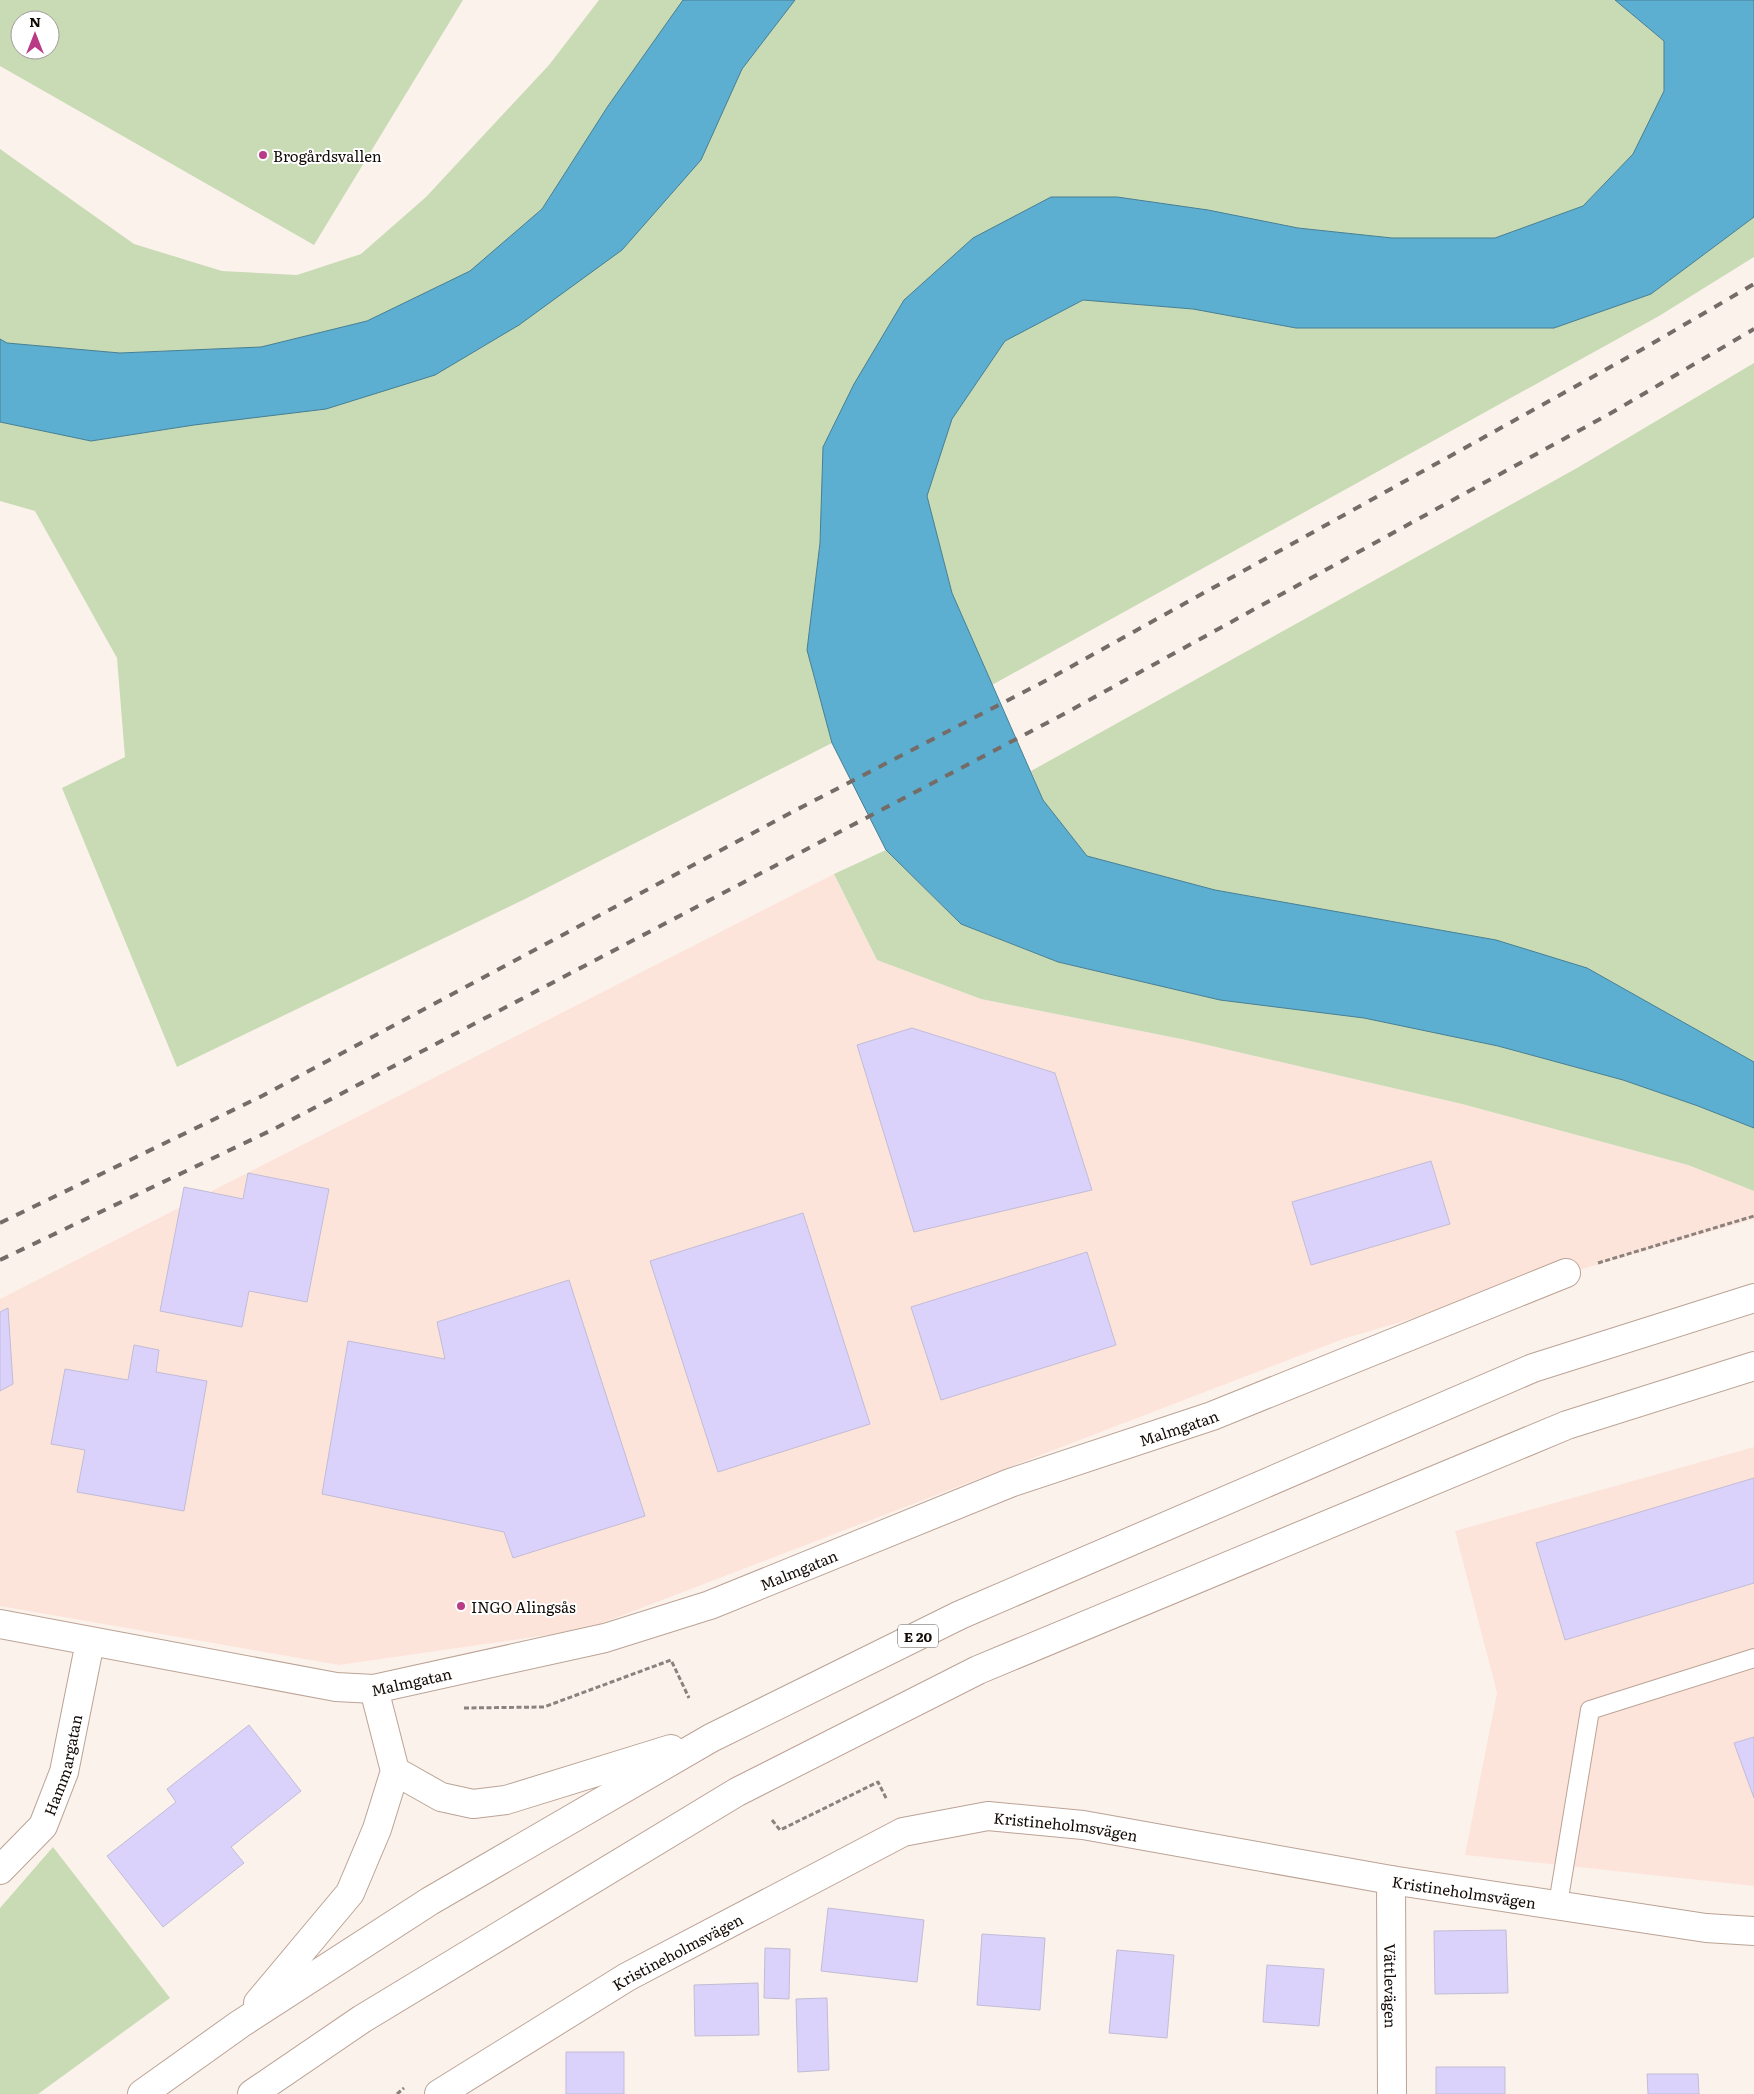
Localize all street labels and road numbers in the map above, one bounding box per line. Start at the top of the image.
street label: Malmgatan [1136,1403,1222,1451]
street label: Malmgatan [756,1543,841,1595]
road number: E 20 [898,1624,938,1648]
street label: Malmgatan [369,1661,454,1701]
street label: Hammargatan [37,1712,87,1819]
street label: Kristineholmsvägen [993,1805,1140,1846]
street label: Kristineholmsvägen [1391,1869,1538,1913]
street label: Kristineholmsvägen [607,1907,747,1995]
street label: Vättlevägen [1380,1943,1403,2029]

